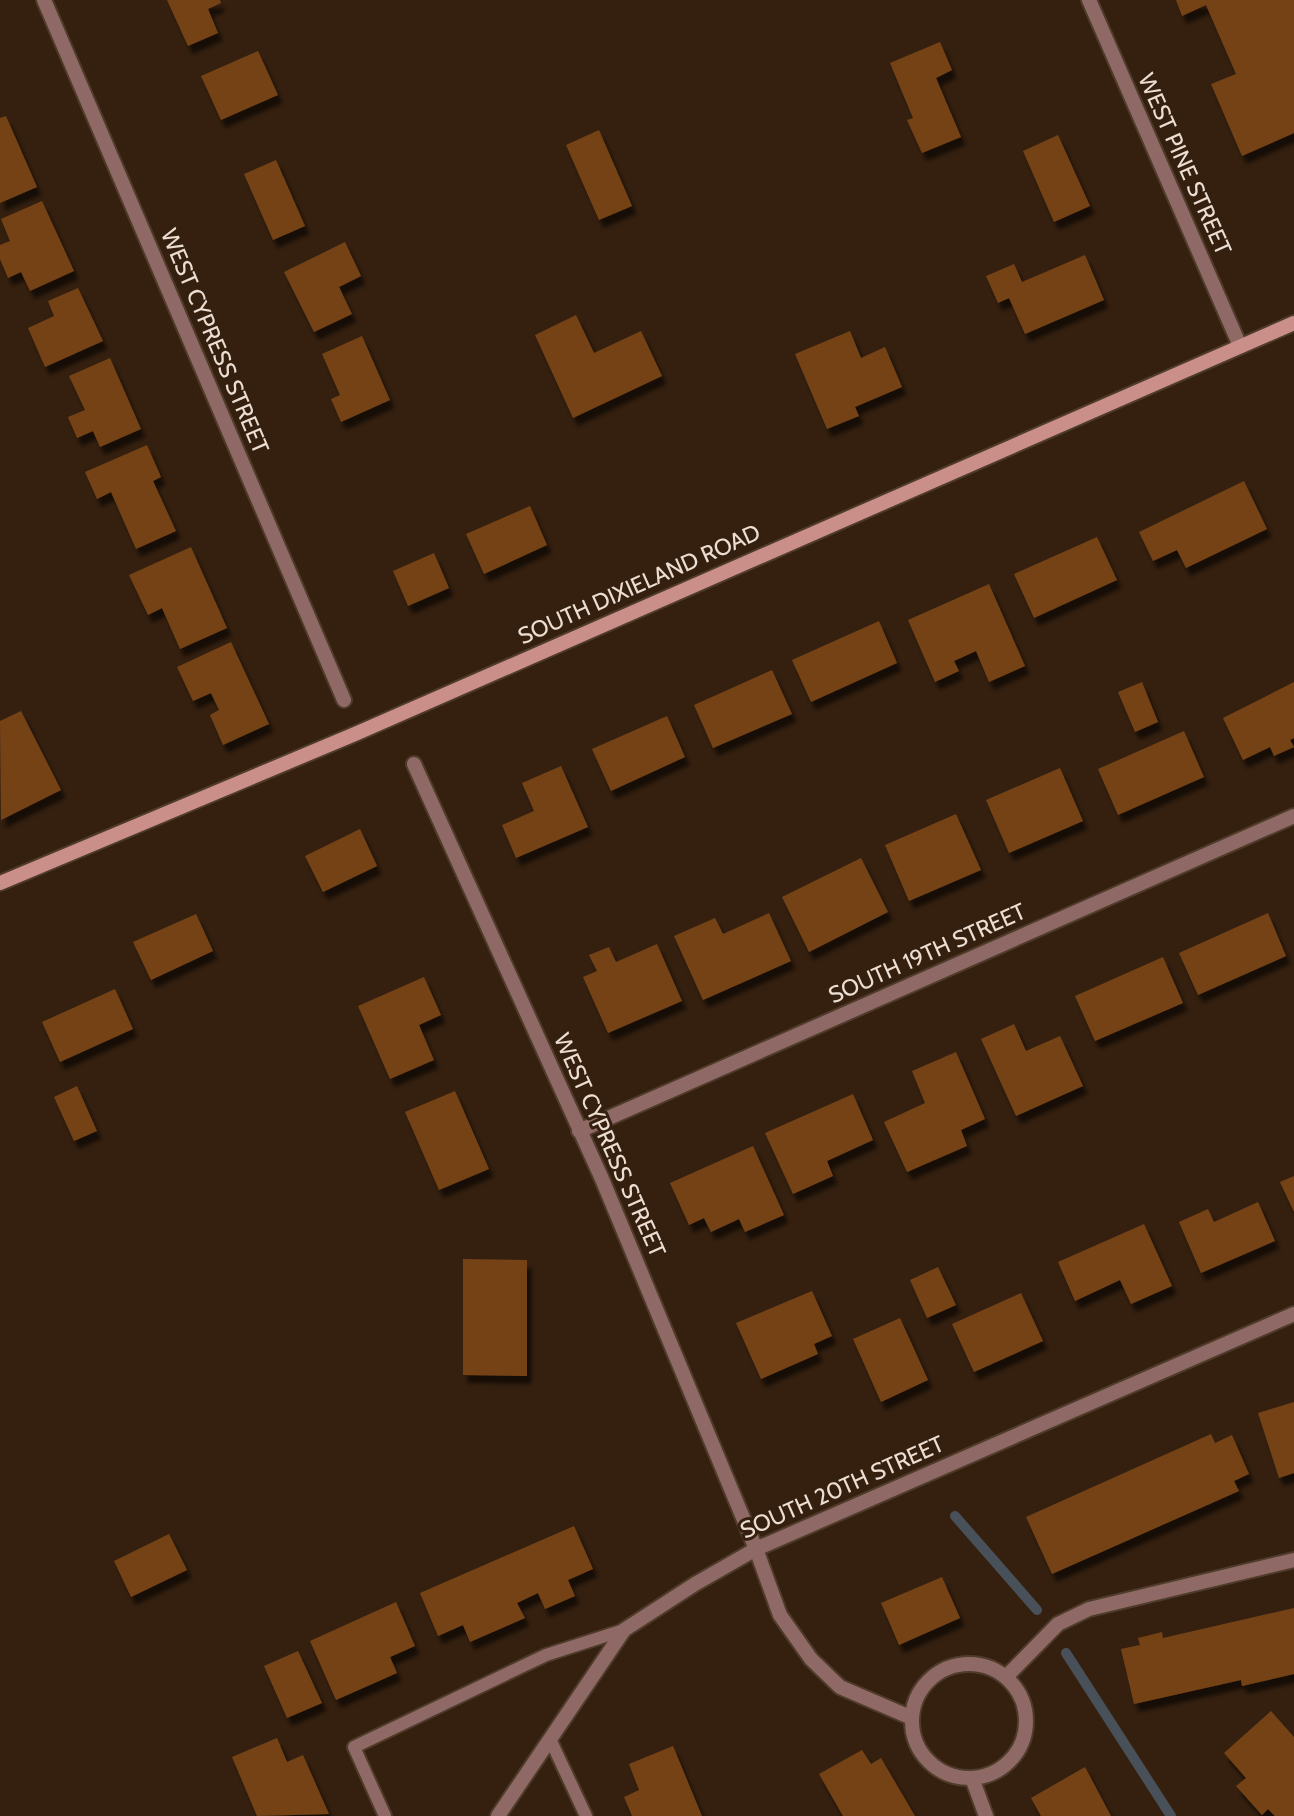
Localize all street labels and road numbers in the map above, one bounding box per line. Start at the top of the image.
street label: WEST PINE STREET [1132,69,1238,259]
street label: WEST CYPRESS STREET [155,224,275,458]
street label: SOUTH DIXIELAND ROAD [513,518,765,650]
street label: SOUTH 19TH STREET [824,897,1030,1009]
street label: WEST CYPRESS STREET [548,1029,672,1261]
street label: SOUTH 20TH STREET [736,1429,948,1545]

